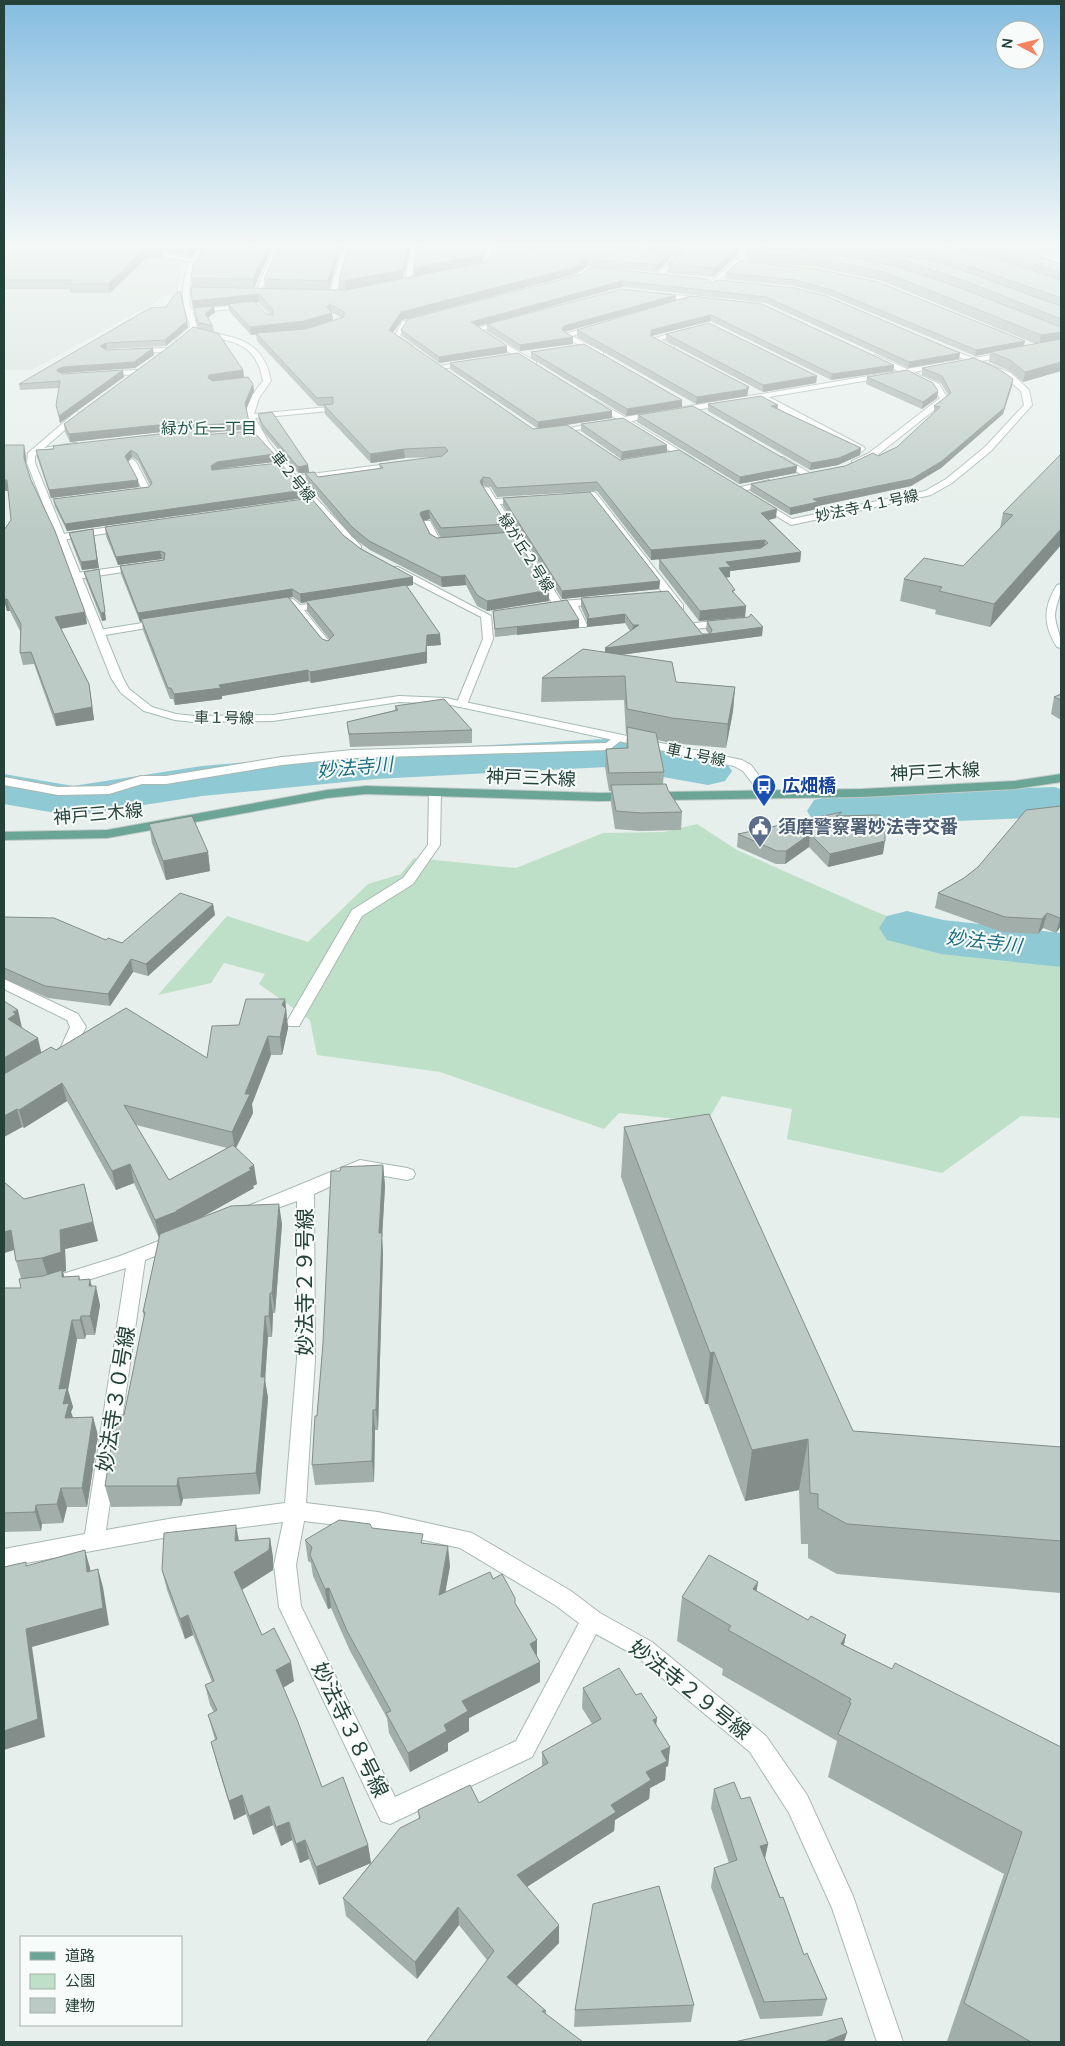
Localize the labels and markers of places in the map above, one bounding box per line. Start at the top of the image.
bus stop icon: 広畑橋 [751,773,777,807]
place label: 広畑橋 [782,773,836,797]
public building icon: 須磨警察署妙法寺交番 [747,814,773,848]
place label: 須磨警察署妙法寺交番 [778,814,958,838]

